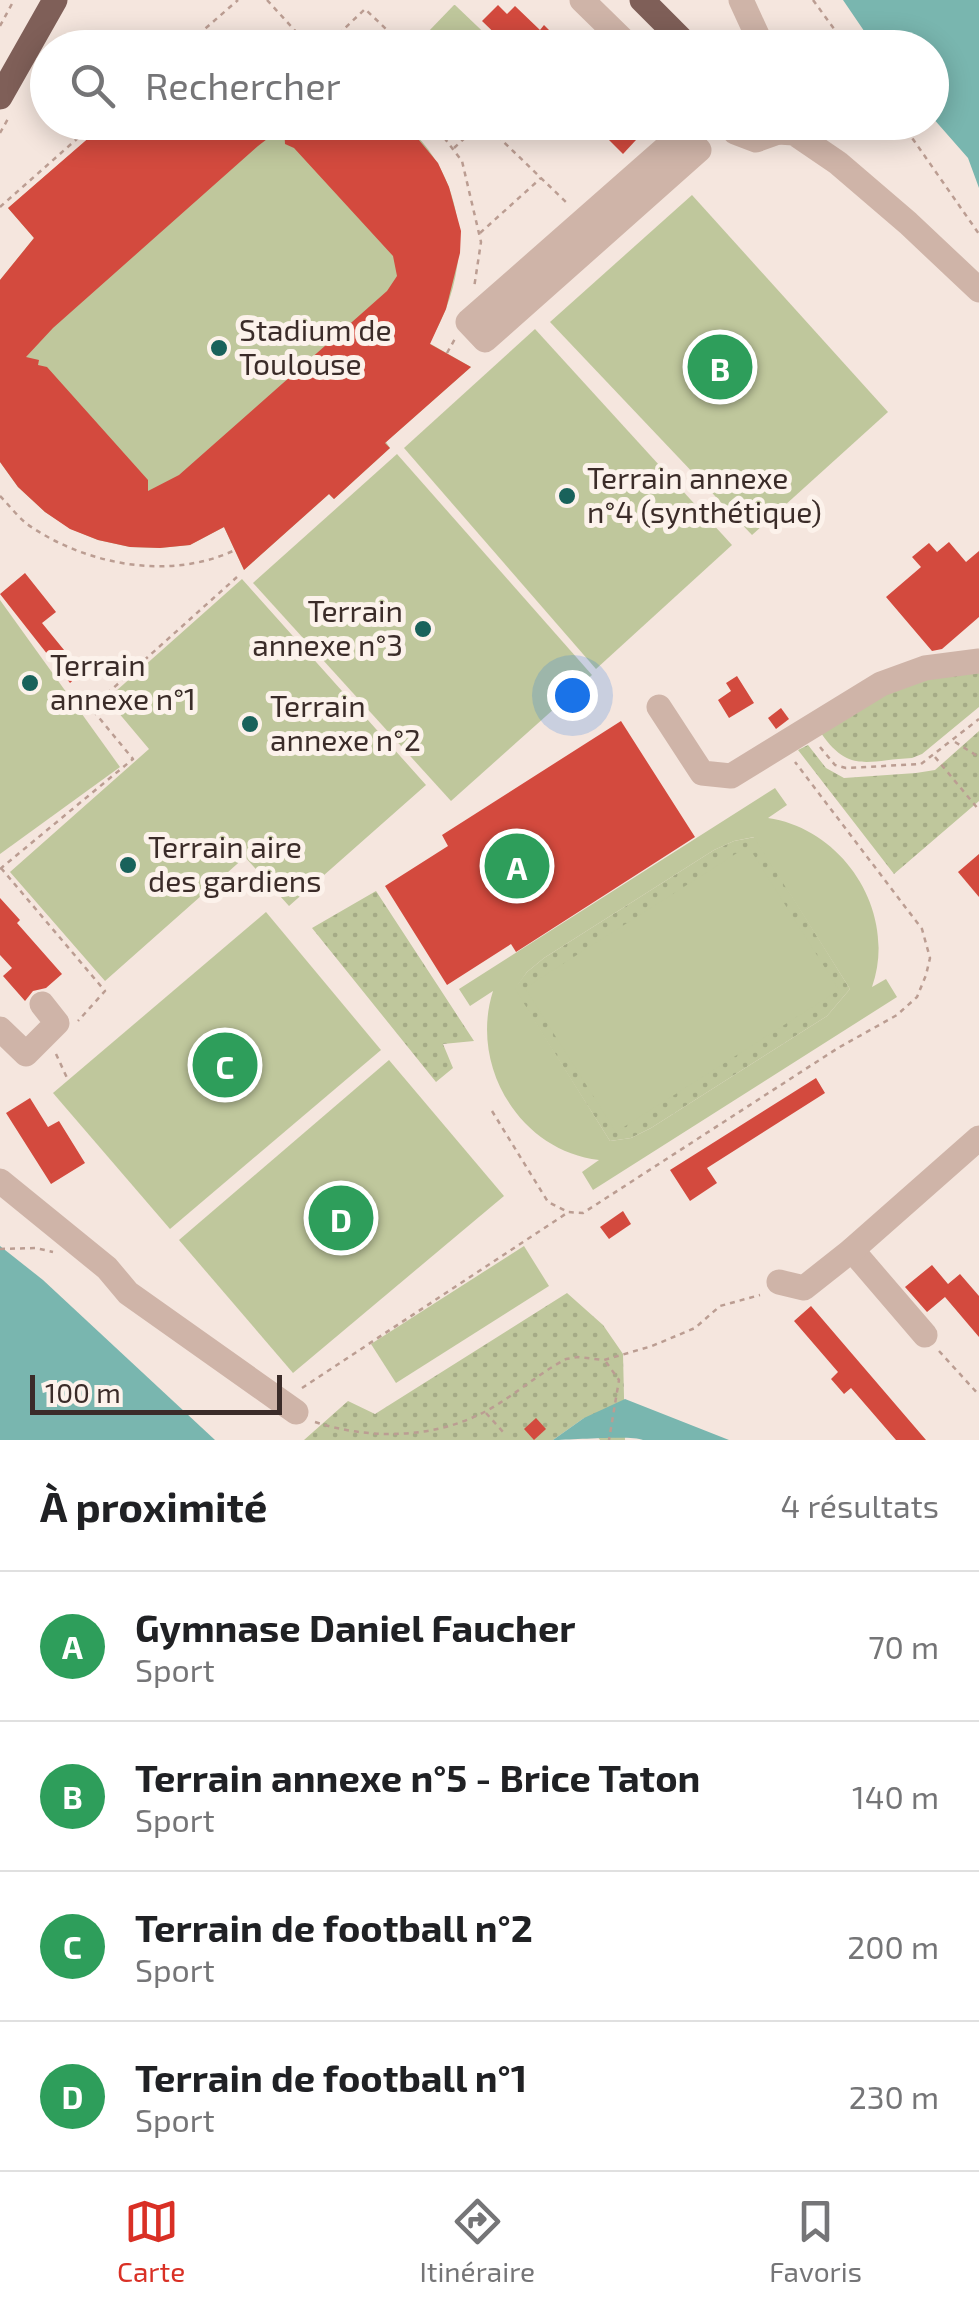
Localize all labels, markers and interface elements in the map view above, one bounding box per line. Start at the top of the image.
search box [30,30,949,140]
icon: search [65,58,120,113]
text: Rechercher [145,62,341,108]
place label: Stadium de Toulouse [239,311,392,381]
pin: B [688,330,752,404]
marker: Stadium de Toulouse [208,337,230,359]
place label: Terrain annexe n°4 (synthétique) [587,459,822,529]
marker: Terrain annexe n°4 (synthétique) [556,485,578,507]
place label: Terrain annexe n°3 [252,592,403,662]
marker: Terrain annexe n°3 [412,618,434,640]
place label: Terrain annexe n°1 [50,646,196,716]
your location [547,670,598,721]
marker: Terrain annexe n°1 [19,672,41,694]
place label: Terrain annexe n°2 [270,687,421,757]
marker: Terrain annexe n°2 [239,713,261,735]
place label: Terrain aire des gardiens [148,828,321,898]
pin: A [484,828,550,904]
marker: Terrain aire des gardiens [117,854,139,876]
pin: C [192,1028,258,1102]
pin: D [308,1180,374,1256]
scale bar [30,1370,282,1414]
text: 100 m [45,1375,121,1409]
text: À proximité [40,1480,267,1530]
text: 4 résultats [781,1486,939,1524]
text: Gymnase Daniel Faucher [135,1604,576,1650]
text: A [62,1627,83,1665]
text: 70 m [868,1627,939,1665]
text: Sport [135,1650,215,1688]
text: Terrain annexe n°5 - Brice Taton [135,1754,700,1800]
text: B [62,1777,83,1815]
text: 140 m [852,1777,939,1815]
text: Sport [135,1800,215,1838]
text: Terrain de football n°2 [135,1904,533,1950]
text: C [63,1927,82,1965]
text: 200 m [847,1927,939,1965]
text: Sport [135,1950,215,1988]
text: Terrain de football n°1 [135,2054,527,2100]
text: D [62,2077,83,2115]
text: 230 m [849,2077,939,2115]
text: Sport [135,2100,215,2138]
tab: Carte [117,2194,185,2288]
tab: Itinéraire [419,2194,535,2288]
tab: Favoris [769,2194,862,2288]

